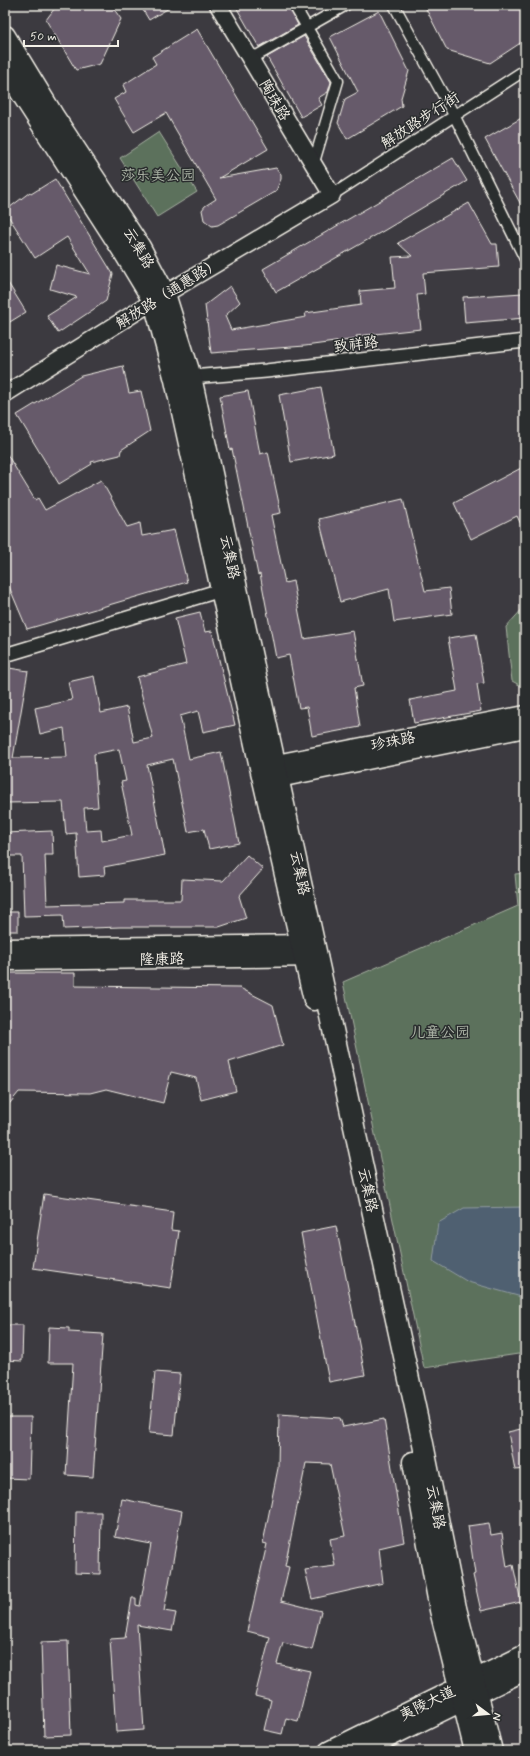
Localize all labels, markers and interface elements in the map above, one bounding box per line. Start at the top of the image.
scale bar [24,22,118,48]
text: 50 m [30,29,57,45]
street label: 陶珠路 [254,76,294,125]
street label: 解放路步行街 [377,88,464,154]
park label: 莎乐美公园 [120,166,196,186]
street label: 云集路 [118,224,158,273]
street label: 解放路（通惠路） [112,254,225,334]
street label: 致祥路 [333,332,380,358]
street label: 云集路 [215,533,243,581]
street label: 珍珠路 [369,728,417,756]
street label: 云集路 [285,849,313,897]
street label: 隆康路 [139,950,185,970]
park label: 儿童公园 [410,1023,470,1043]
street label: 云集路 [353,1166,381,1214]
street label: 云集路 [421,1483,449,1531]
street label: 夷陵大道 [396,1682,459,1726]
north arrow [468,1694,508,1734]
text: N [489,1711,504,1722]

